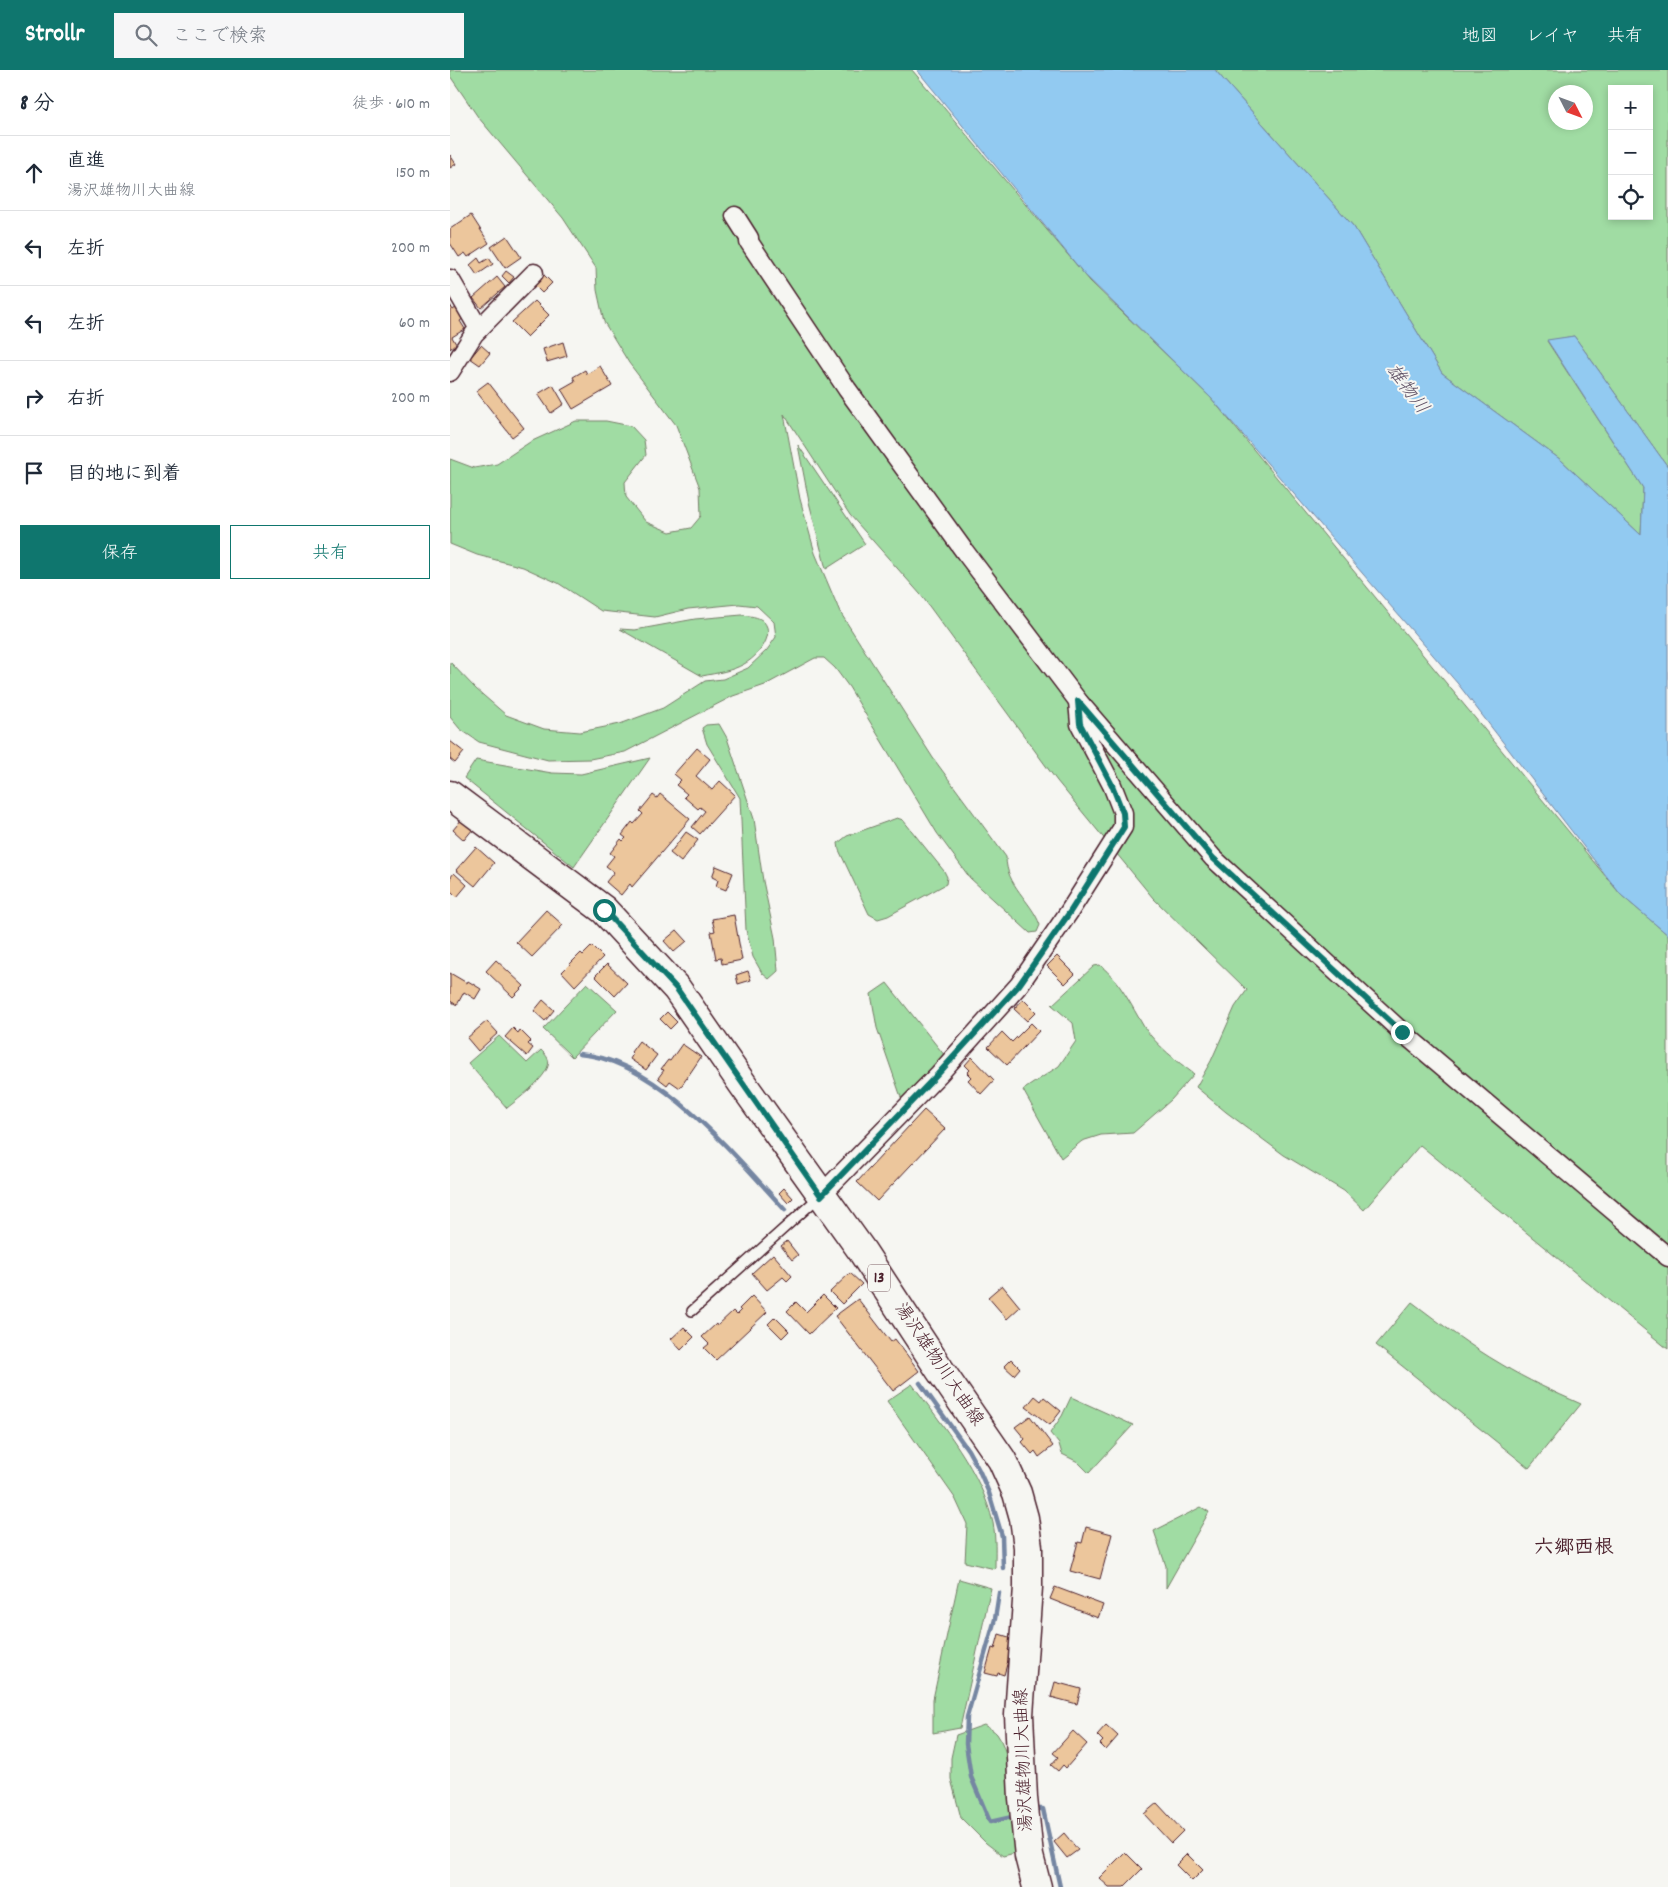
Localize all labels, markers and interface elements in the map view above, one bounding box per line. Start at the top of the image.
search box [114,13,464,58]
text: Strollr [25,18,84,52]
icon: search [132,21,160,49]
text: ここで検索 [172,24,267,51]
text: 地図 [1462,25,1498,50]
text: レイヤ [1526,25,1579,50]
text: 共有 [1607,25,1643,50]
north arrow [1548,85,1593,130]
map controls [1608,85,1653,220]
button: + [1608,85,1653,130]
text: 8 分 [20,90,54,120]
text: 徒歩 · 610 m [352,93,430,116]
button: − [1608,130,1653,175]
text: 直進 [67,149,105,176]
icon: ahead [20,159,48,187]
text: 150 m [396,162,430,185]
button: locate [1608,175,1653,220]
text: 湯沢雄物川大曲線 [67,180,195,203]
icon: left [20,234,48,262]
text: 左折 [67,237,105,264]
text: 200 m [391,237,430,260]
icon: left [20,309,48,337]
text: 左折 [67,312,105,339]
text: 60 m [399,312,430,335]
water label: 雄物川 [1378,359,1434,421]
icon: right [20,384,48,412]
text: 右折 [67,387,105,414]
text: 200 m [391,387,430,410]
icon: arrive [20,459,48,487]
text: 目的地に到着 [67,462,181,489]
button: 保存 [20,525,220,579]
button: 共有 [230,525,430,579]
route start [593,899,616,922]
route end [1391,1021,1414,1044]
road number: 13 [868,1264,890,1292]
street label: 湯沢雄物川大曲線 [887,1298,989,1432]
district label: 六郷西根 [1534,1535,1614,1563]
street label: 湯沢雄物川大曲線 [1010,1688,1040,1832]

